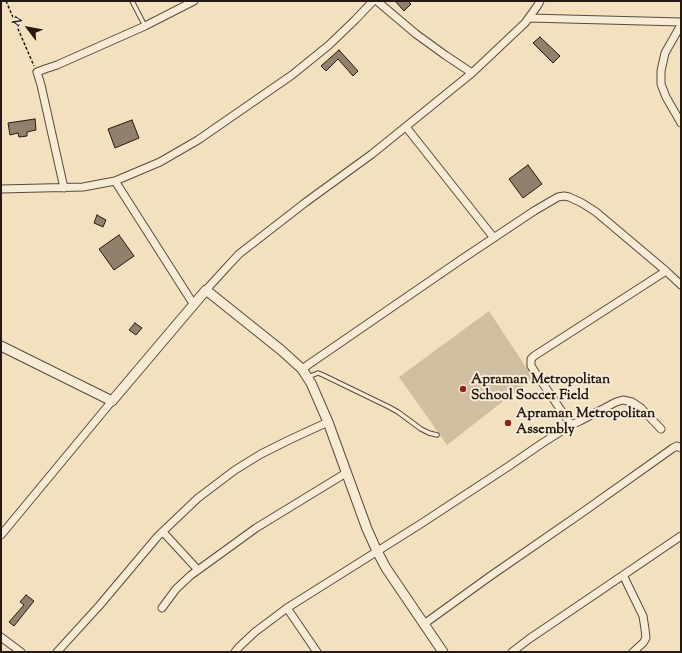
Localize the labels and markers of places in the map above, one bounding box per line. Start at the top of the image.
place label: Apraman Metropolitan School Soccer Field [471,373,610,406]
marker: Apraman Metropolitan School Soccer Field [458,384,468,394]
place label: Apraman Metropolitan Assembly [516,407,655,440]
marker: Apraman Metropolitan Assembly [503,418,513,428]

